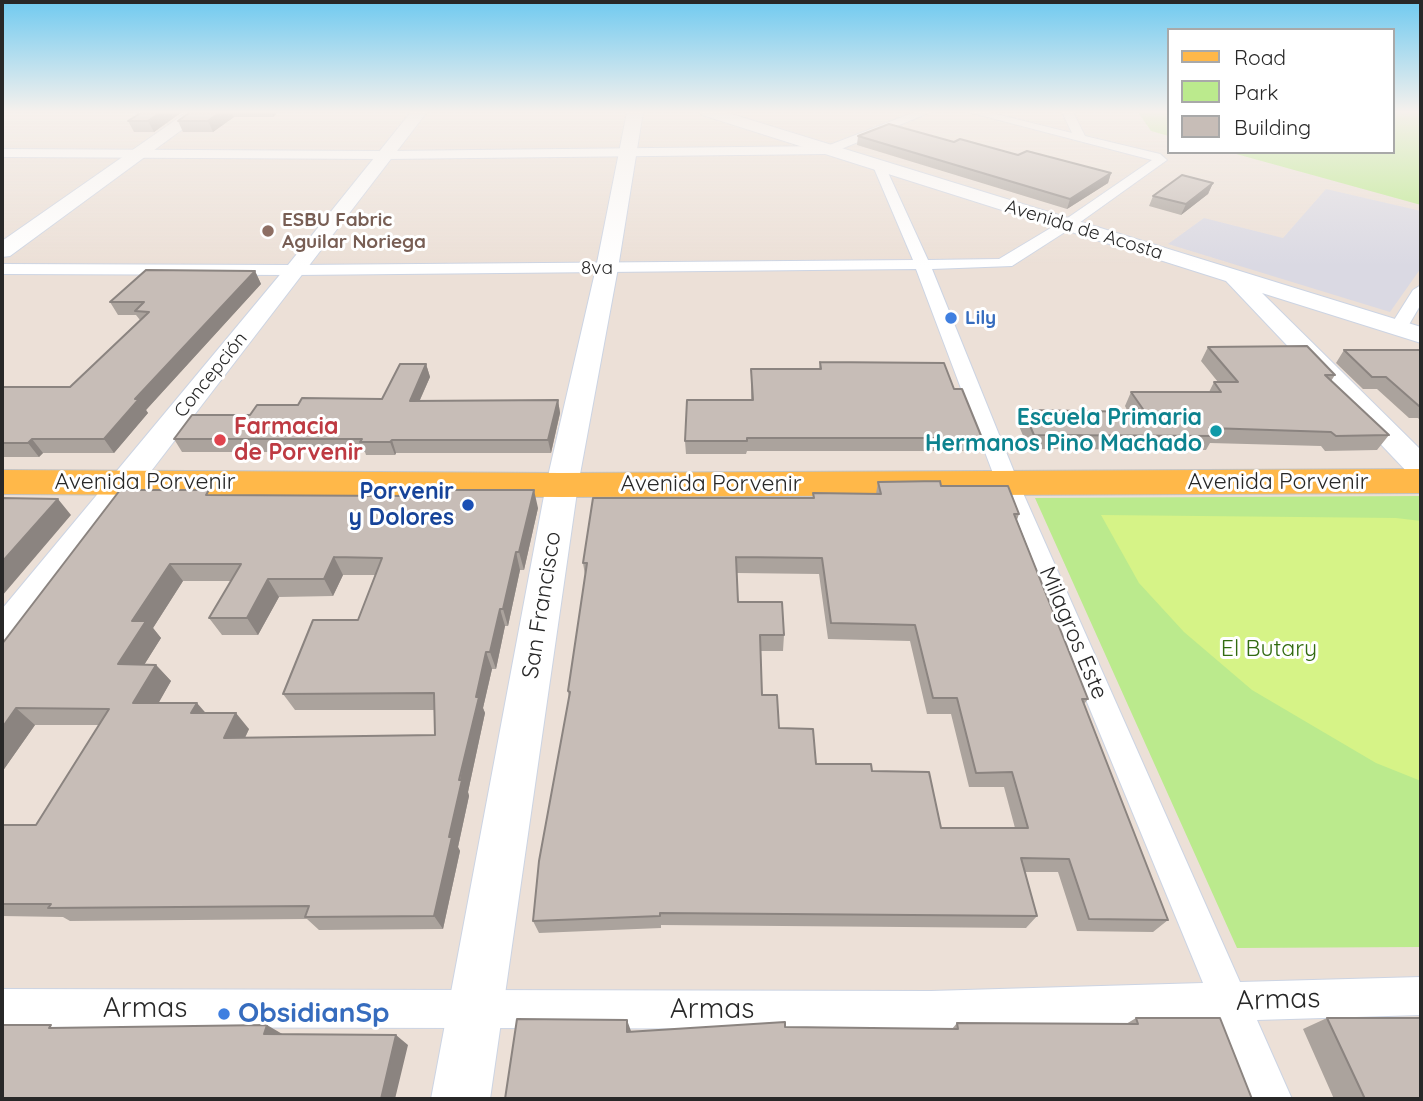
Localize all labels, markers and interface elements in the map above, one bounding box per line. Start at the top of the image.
legend [1168,28,1395,154]
text: Road [1234,44,1286,70]
text: Park [1234,79,1278,105]
text: Building [1234,114,1311,140]
street label: Avenida de Acosta [1002,195,1166,265]
place label: ESBU Fabric Aguilar Noriega [282,209,426,253]
marker: ESBU Fabric Aguilar Noriega [260,223,276,239]
street label: 8va [581,257,613,279]
place label: Lily [965,307,996,329]
marker: Lily [943,310,959,326]
street label: Concepción [170,328,252,422]
place label: Escuela Primaria Hermanos Pino Machado [925,404,1202,458]
place label: Farmacia de Porvenir [234,413,363,467]
marker: Escuela Primaria Hermanos Pino Machado [1208,423,1224,439]
marker: Farmacia de Porvenir [212,432,228,448]
street label: Avenida Porvenir [54,468,236,496]
street label: Avenida Porvenir [1187,468,1369,496]
street label: Avenida Porvenir [620,470,802,498]
place label: Porvenir y Dolores [349,478,454,532]
marker: Porvenir y Dolores [460,497,476,513]
street label: San Francisco [517,530,567,680]
street label: Milagros Este [1033,563,1113,703]
park label: El Butary [1221,635,1317,663]
street label: Armas [1235,982,1321,1018]
street label: Armas [103,992,187,1026]
street label: Armas [670,993,754,1027]
place label: ObsidianSp [238,997,390,1031]
marker: ObsidianSp [216,1006,232,1022]

